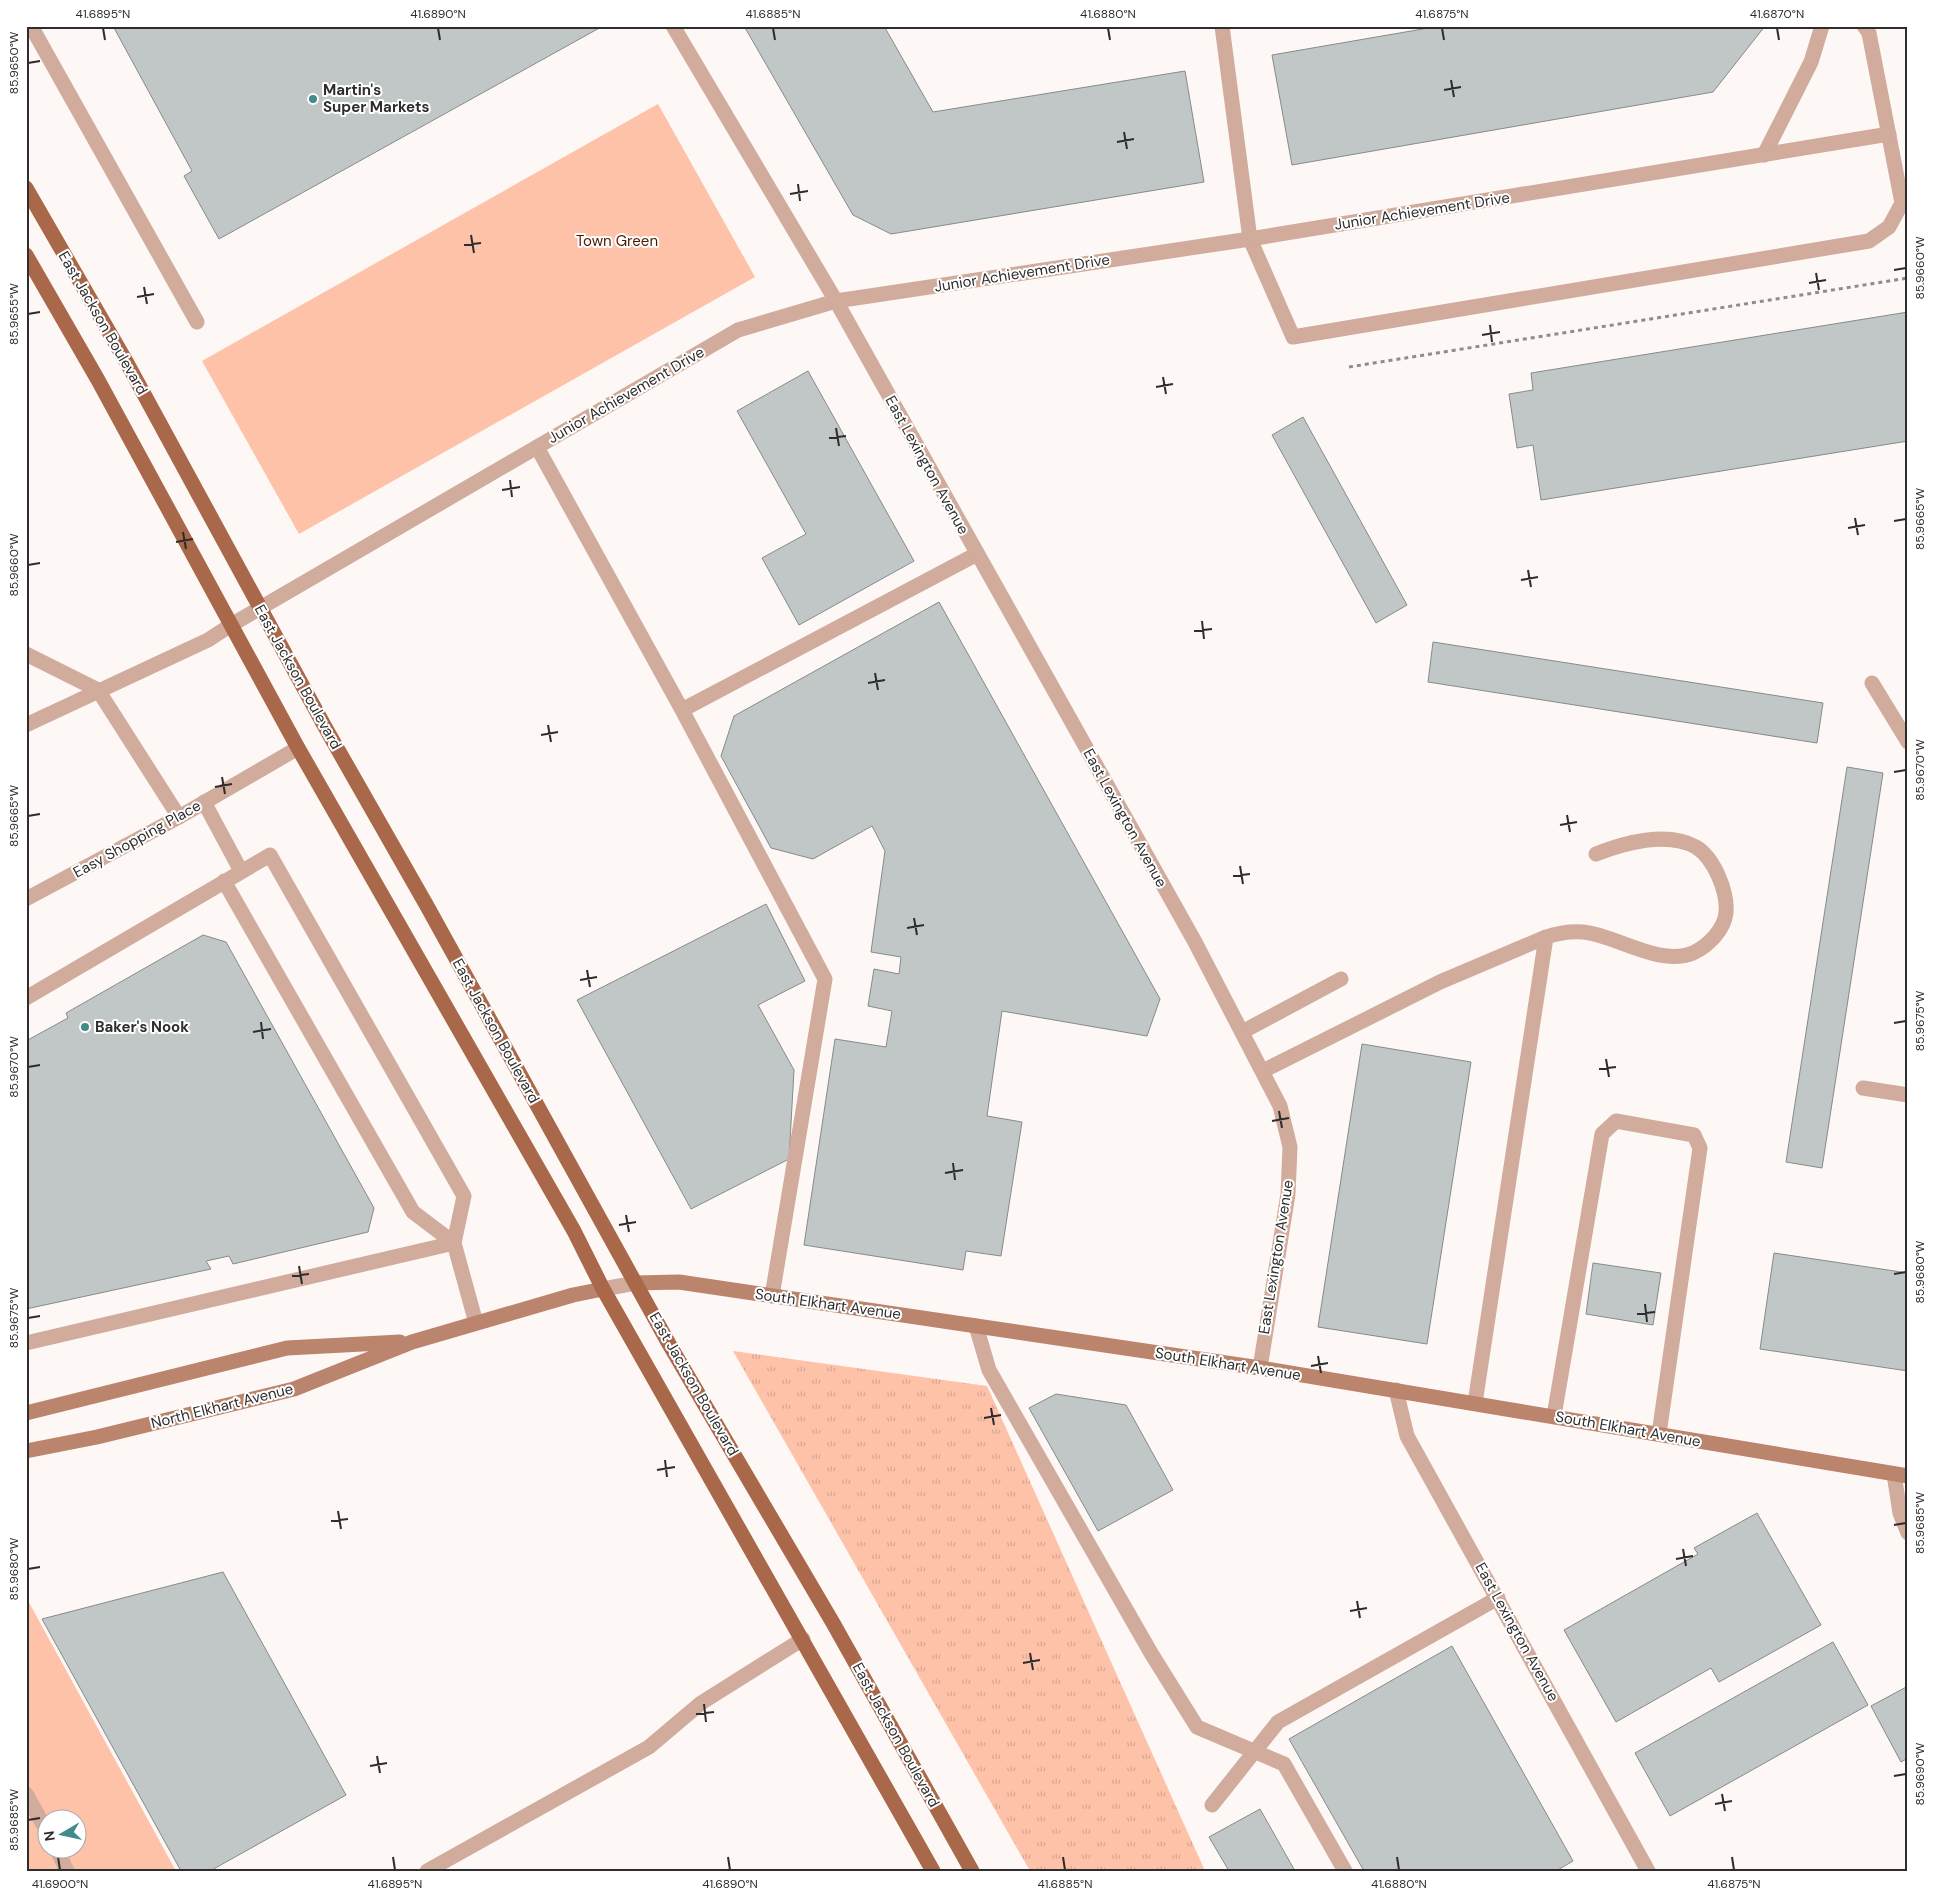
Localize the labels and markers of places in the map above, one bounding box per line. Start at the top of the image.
place label: Martin's Super Markets [323,80,429,117]
marker: Martin's Super Markets [307,93,319,105]
place label: Baker's Nook [95,1017,189,1037]
marker: Baker's Nook [79,1021,91,1033]

